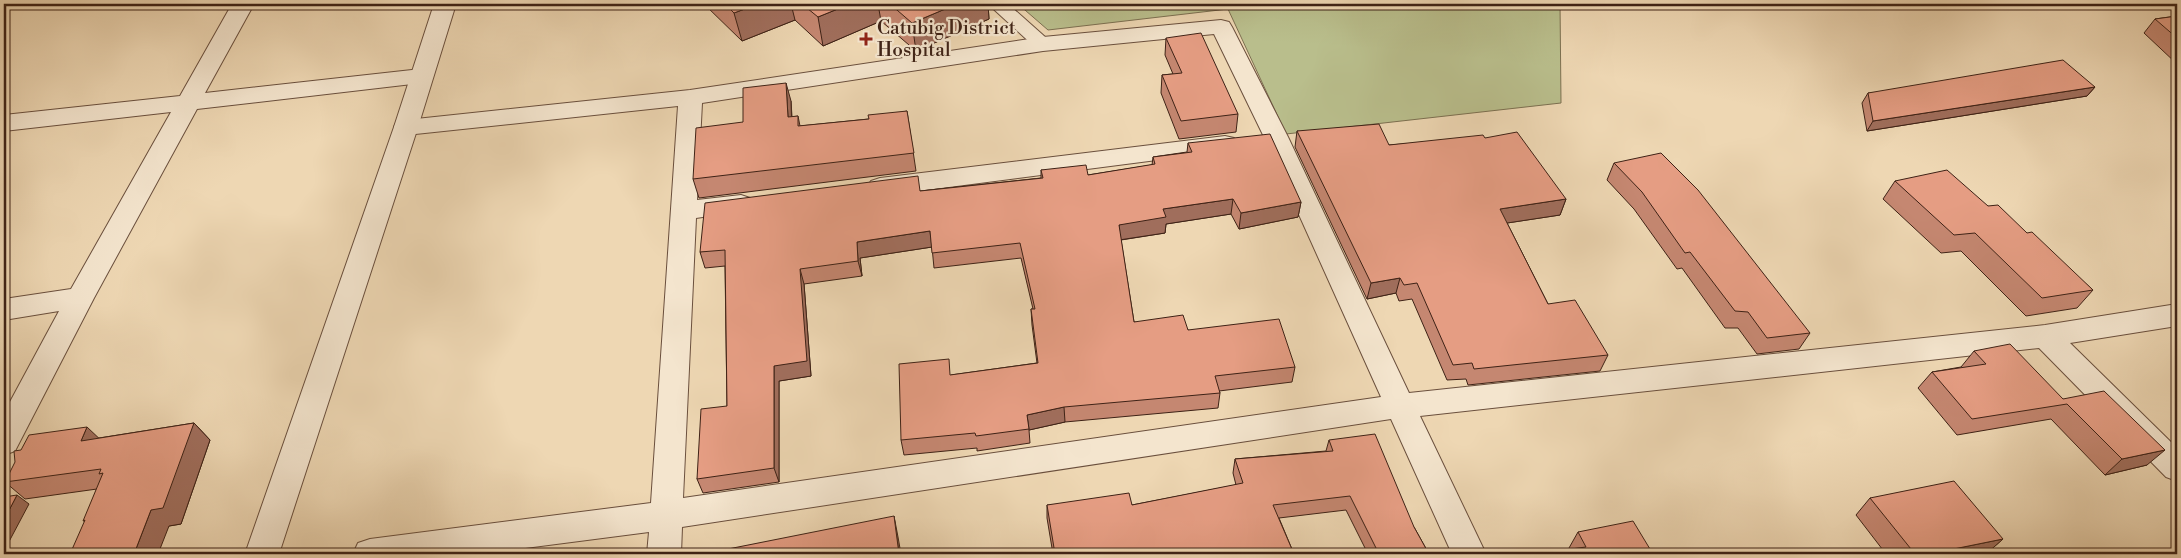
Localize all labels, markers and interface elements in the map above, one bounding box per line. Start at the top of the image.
place label: Catubig District Hospital [877,16,1016,62]
marker: Catubig District Hospital [859,32,873,46]

